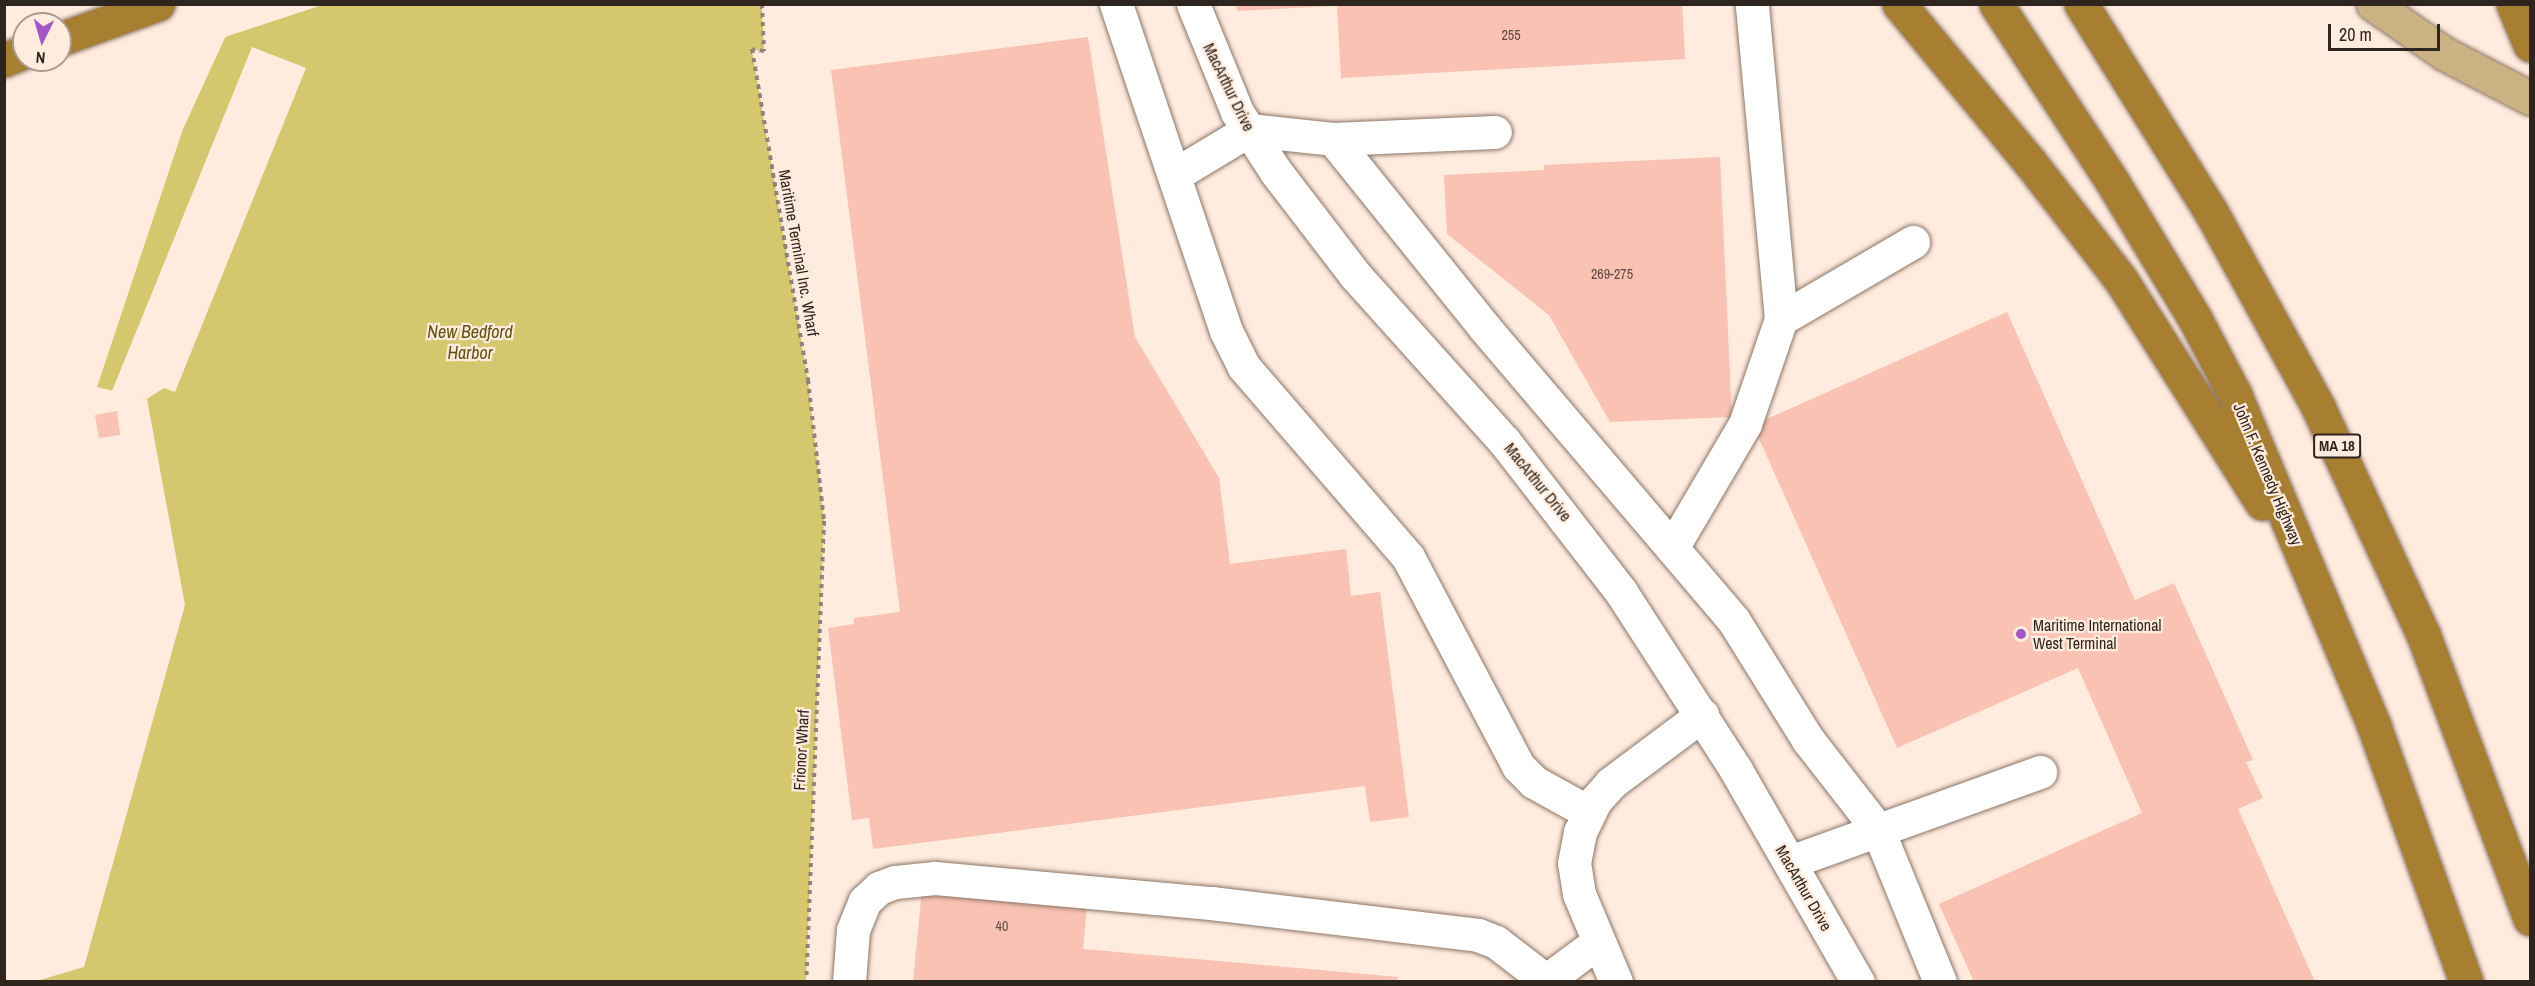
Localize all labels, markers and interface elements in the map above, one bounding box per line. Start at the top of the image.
north arrow [12,12,72,72]
scale bar [2331,12,2444,50]
text: 20 m [2339,22,2372,47]
house number: 255 [1501,27,1521,43]
street label: MacArthur Drive [1199,40,1259,134]
text: N [35,47,46,69]
street label: Maritime Terminal Inc. Wharf [775,168,823,338]
house number: 269-275 [1591,266,1633,282]
water label: New Bedford Harbor [427,322,513,364]
street label: John F. Kennedy Highway [2229,400,2307,548]
road number: MA 18 [2312,434,2362,458]
street label: MacArthur Drive [1500,439,1576,525]
place label: Maritime International West Terminal [2033,615,2161,653]
marker: Maritime International West Terminal [2014,627,2028,641]
street label: Frionor Wharf [789,709,813,791]
street label: MacArthur Drive [1772,842,1836,934]
house number: 40 [996,918,1008,934]

